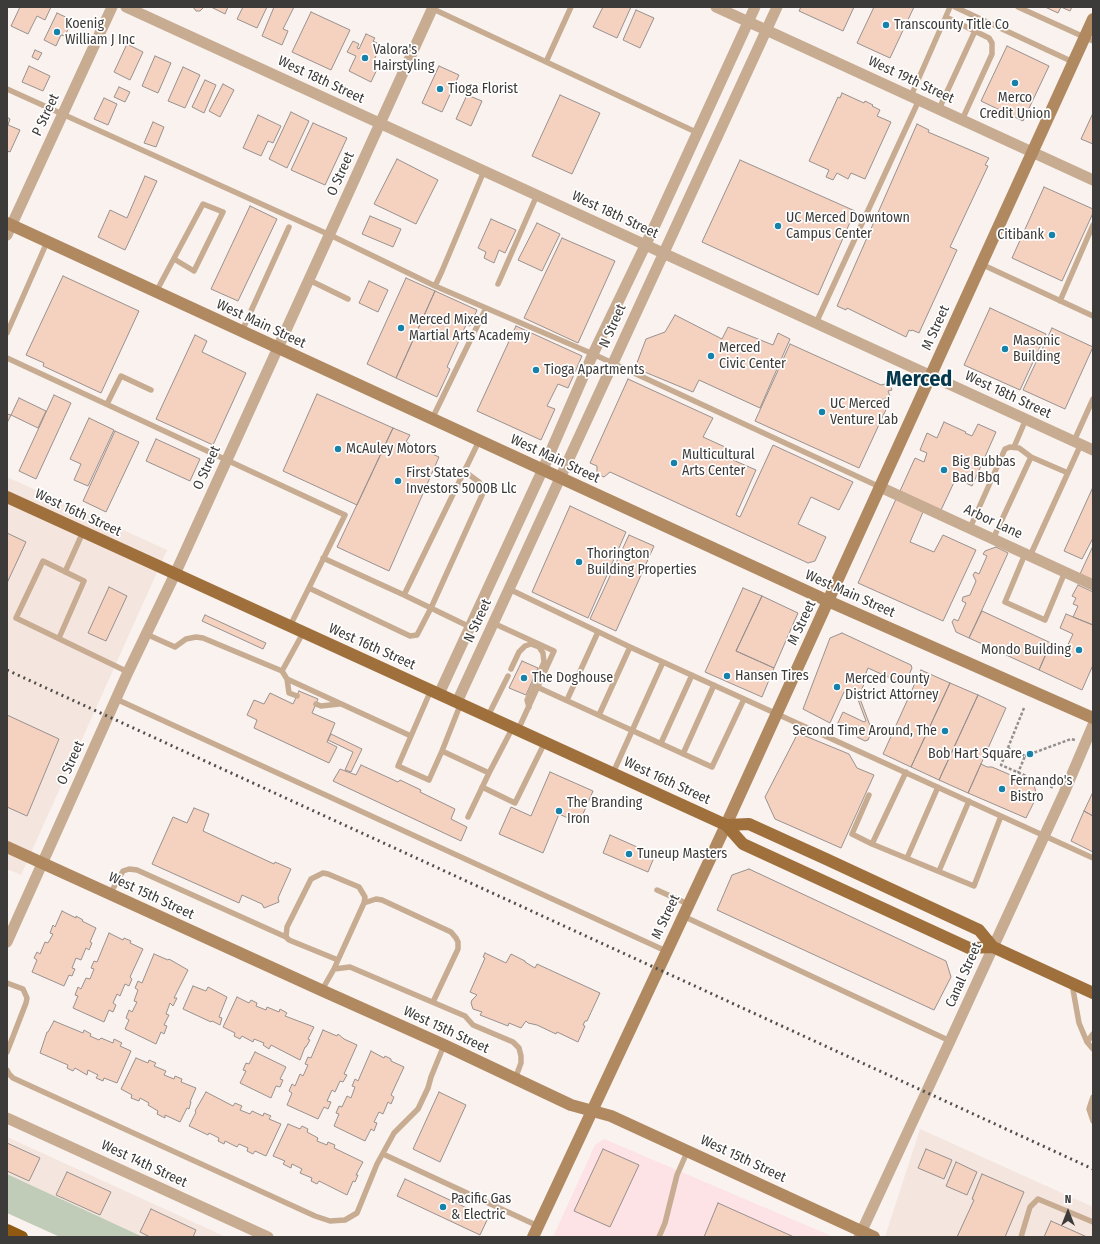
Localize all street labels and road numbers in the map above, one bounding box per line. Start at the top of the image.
street label: West 18th Street [275,53,367,107]
street label: West 19th Street [865,53,957,107]
street label: P Street [29,91,63,139]
street label: O Street [324,149,358,199]
street label: West 18th Street [569,188,661,242]
street label: West Main Street [214,296,308,352]
street label: N Street [596,301,630,351]
street label: M Street [919,303,953,353]
street label: West 18th Street [962,368,1054,422]
street label: West Main Street [508,431,602,487]
street label: O Street [190,443,224,493]
street label: West 16th Street [32,486,124,540]
street label: Arbor Lane [961,501,1025,543]
street label: West Main Street [802,567,898,621]
street label: N Street [461,597,495,645]
street label: M Street [784,598,820,648]
street label: West 16th Street [326,620,418,674]
street label: O Street [54,738,88,788]
street label: West 16th Street [621,754,713,808]
street label: West 15th Street [106,869,196,923]
street label: M Street [648,892,684,942]
street label: Canal Street [942,940,986,1010]
street label: West 15th Street [401,1003,491,1057]
street label: West 15th Street [698,1132,788,1186]
street label: West 14th Street [98,1137,190,1191]

